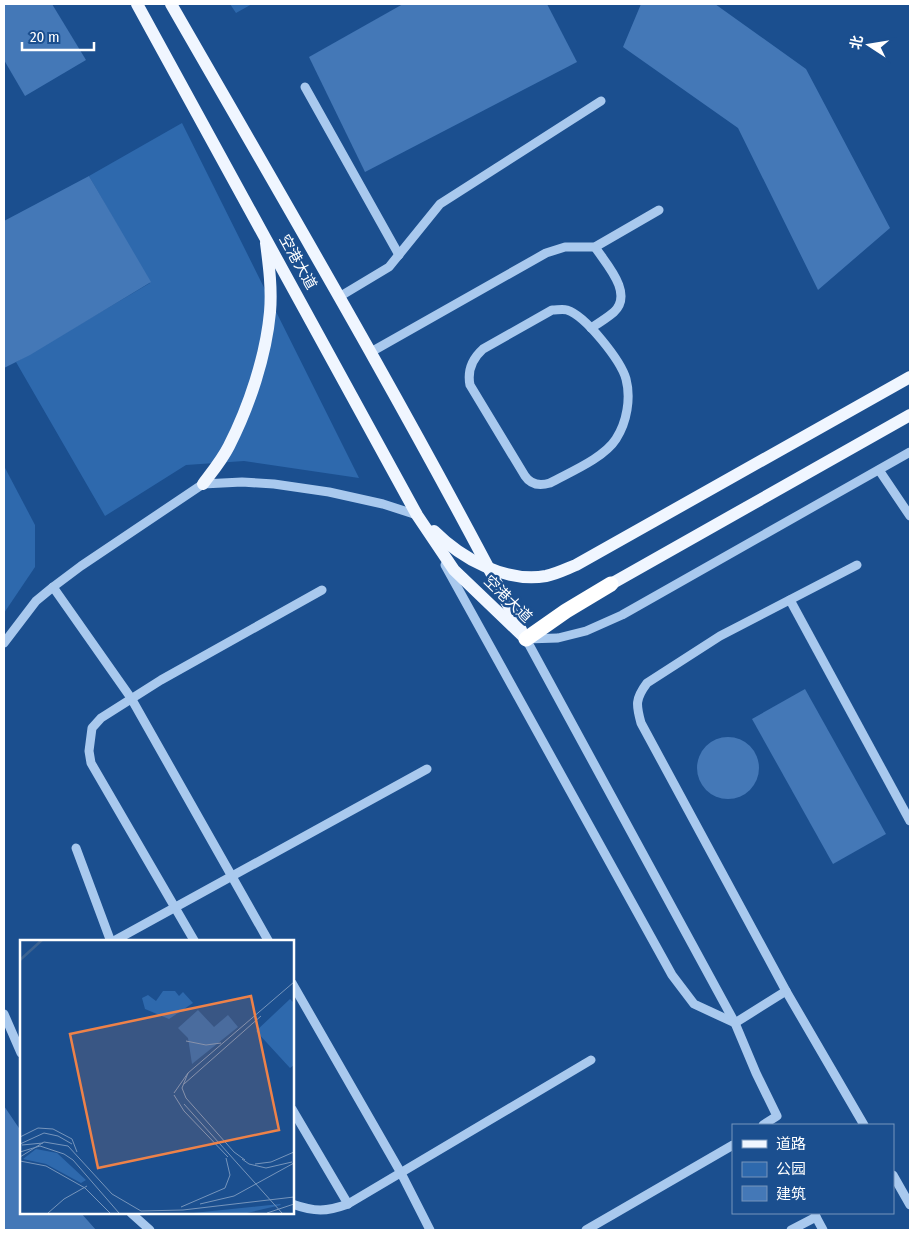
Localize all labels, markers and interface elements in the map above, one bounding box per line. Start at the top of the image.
scale bar [22,20,95,52]
north arrow [844,20,894,70]
text: 20 m [30,28,60,46]
text: 北 [847,34,867,51]
street label: 空港大道 [276,231,320,293]
street label: 空港大道 [480,572,536,626]
inset map [20,940,294,1214]
legend [732,1124,894,1214]
text: 道路 [776,1135,806,1153]
text: 公园 [776,1160,806,1178]
text: 建筑 [776,1185,806,1203]

